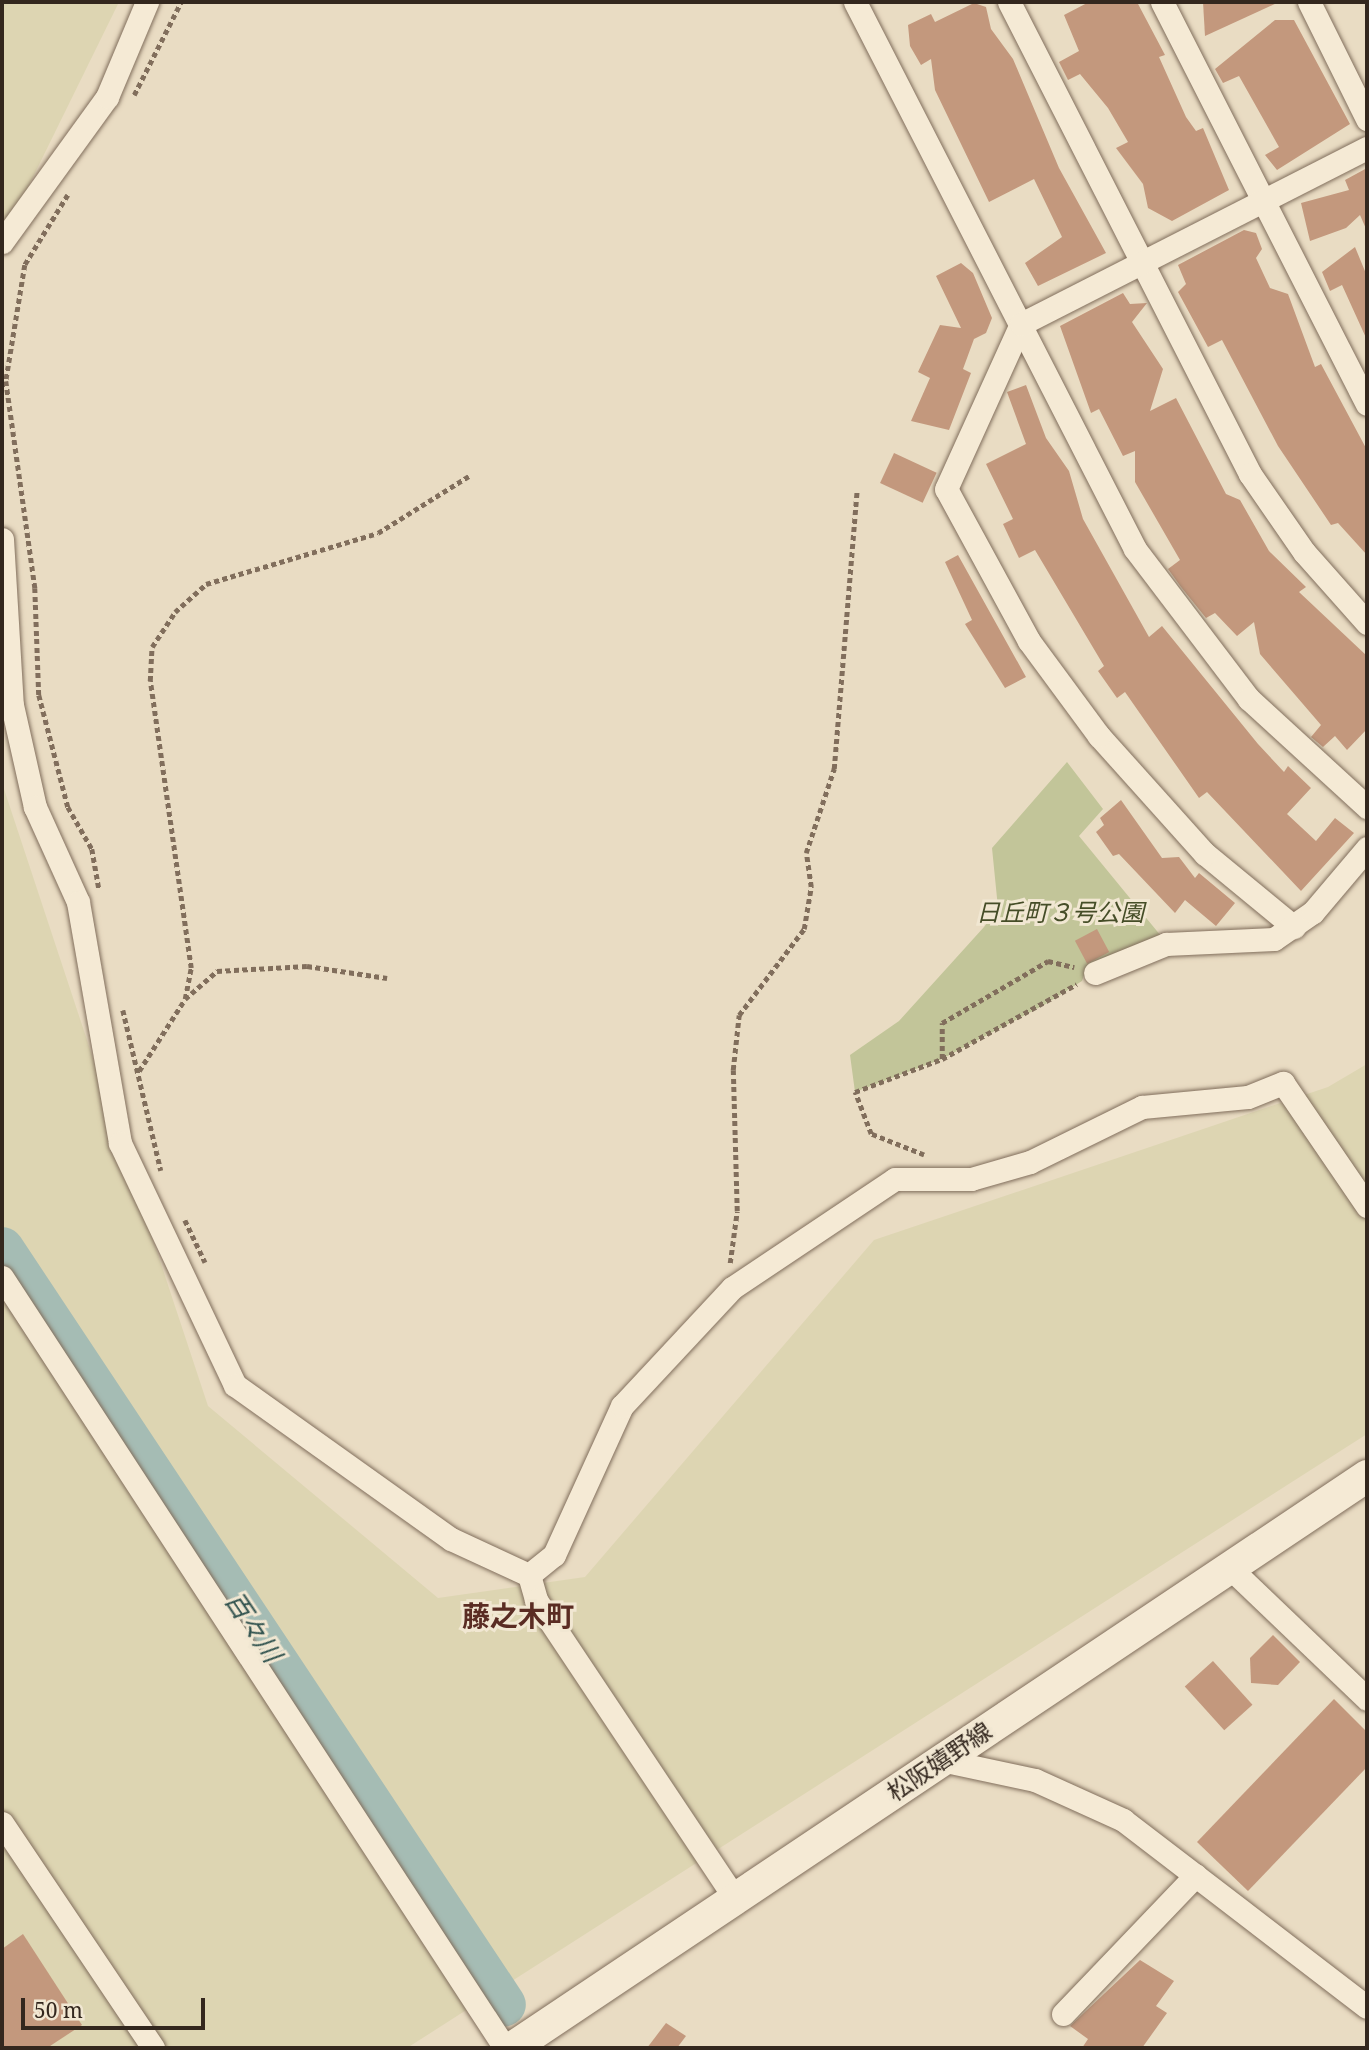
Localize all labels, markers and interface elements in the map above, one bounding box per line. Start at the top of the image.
park label: 日丘町３号公園 [976,898,1144,926]
water label: 百々川 [218,1586,288,1668]
district label: 藤之木町 [462,1598,574,1632]
street label: 松阪嬉野線 [881,1716,997,1806]
scale bar [24,1983,208,2027]
text: 50 m [34,1996,83,2024]

